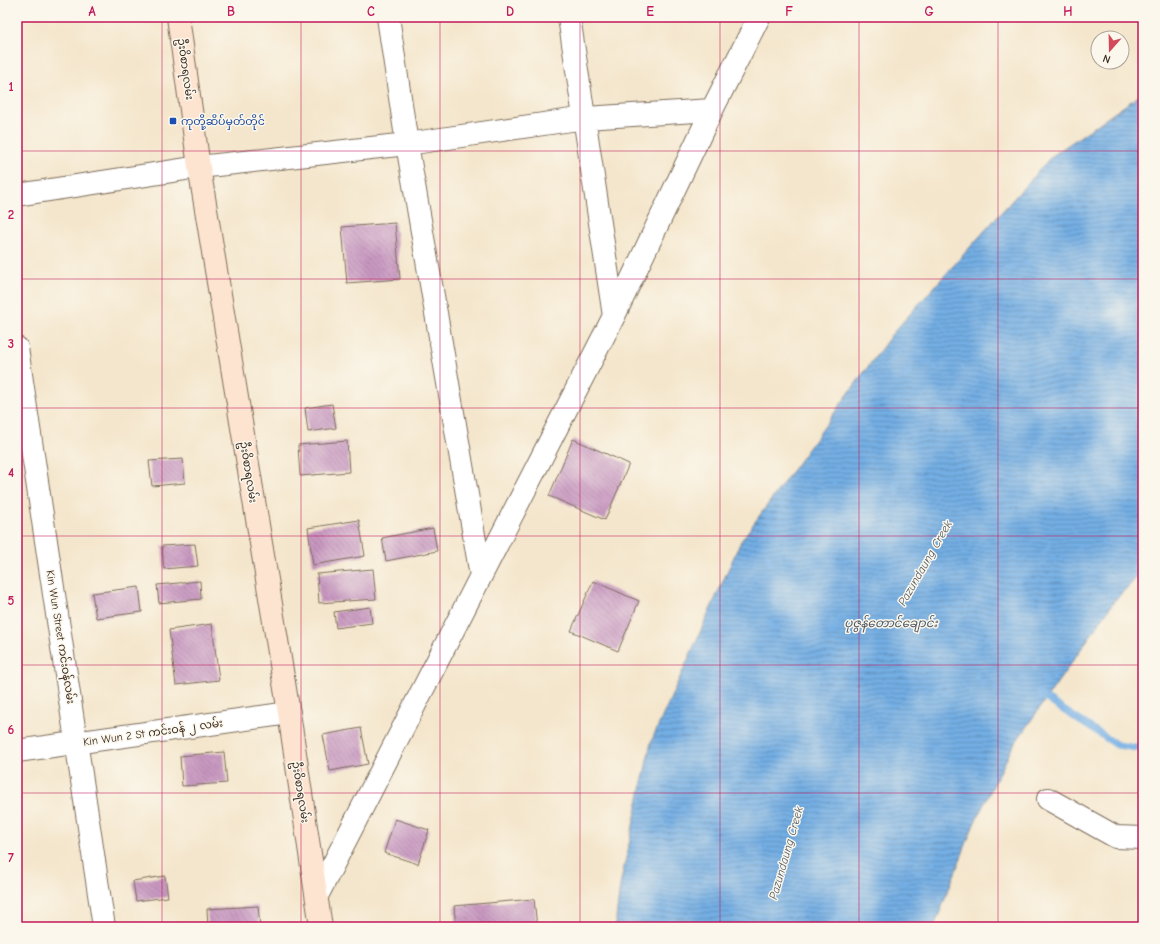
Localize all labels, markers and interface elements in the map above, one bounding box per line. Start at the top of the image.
text: A [88,4,96,19]
text: B [227,4,235,19]
text: C [367,4,375,19]
text: D [506,4,514,19]
text: E [646,4,654,19]
text: F [785,4,793,19]
text: G [924,4,934,19]
text: H [1063,4,1073,19]
north arrow [1090,30,1130,70]
street label: ဦးဝိစာရလမ်း [173,37,197,101]
text: N [1101,52,1112,66]
text: 1 [8,79,14,94]
place label: ကုတို့ဆိပ်မှတ်တိုင် [181,114,265,130]
marker: ကုတို့ဆိပ်မှတ်တိုင် [168,116,178,126]
text: 2 [8,207,14,222]
text: 3 [8,336,14,351]
street label: ဦးဝိစာရလမ်း [235,440,261,504]
text: 4 [8,465,14,480]
water label: Pazundaung Creek [895,518,955,608]
street label: Kin Wun Street ကင်းဝန်လမ်း [42,569,79,705]
text: 5 [8,593,15,608]
water label: ပုဇွန်တောင်ချောင်း [844,614,939,633]
street label: Kin Wun 2 St ကင်းဝန် ၂ လမ်း [82,715,224,751]
text: 6 [8,722,15,737]
street label: ဦးဝိစာရလမ်း [287,760,313,824]
water label: Pazundaung Creek [766,805,806,901]
text: 7 [8,850,14,865]

